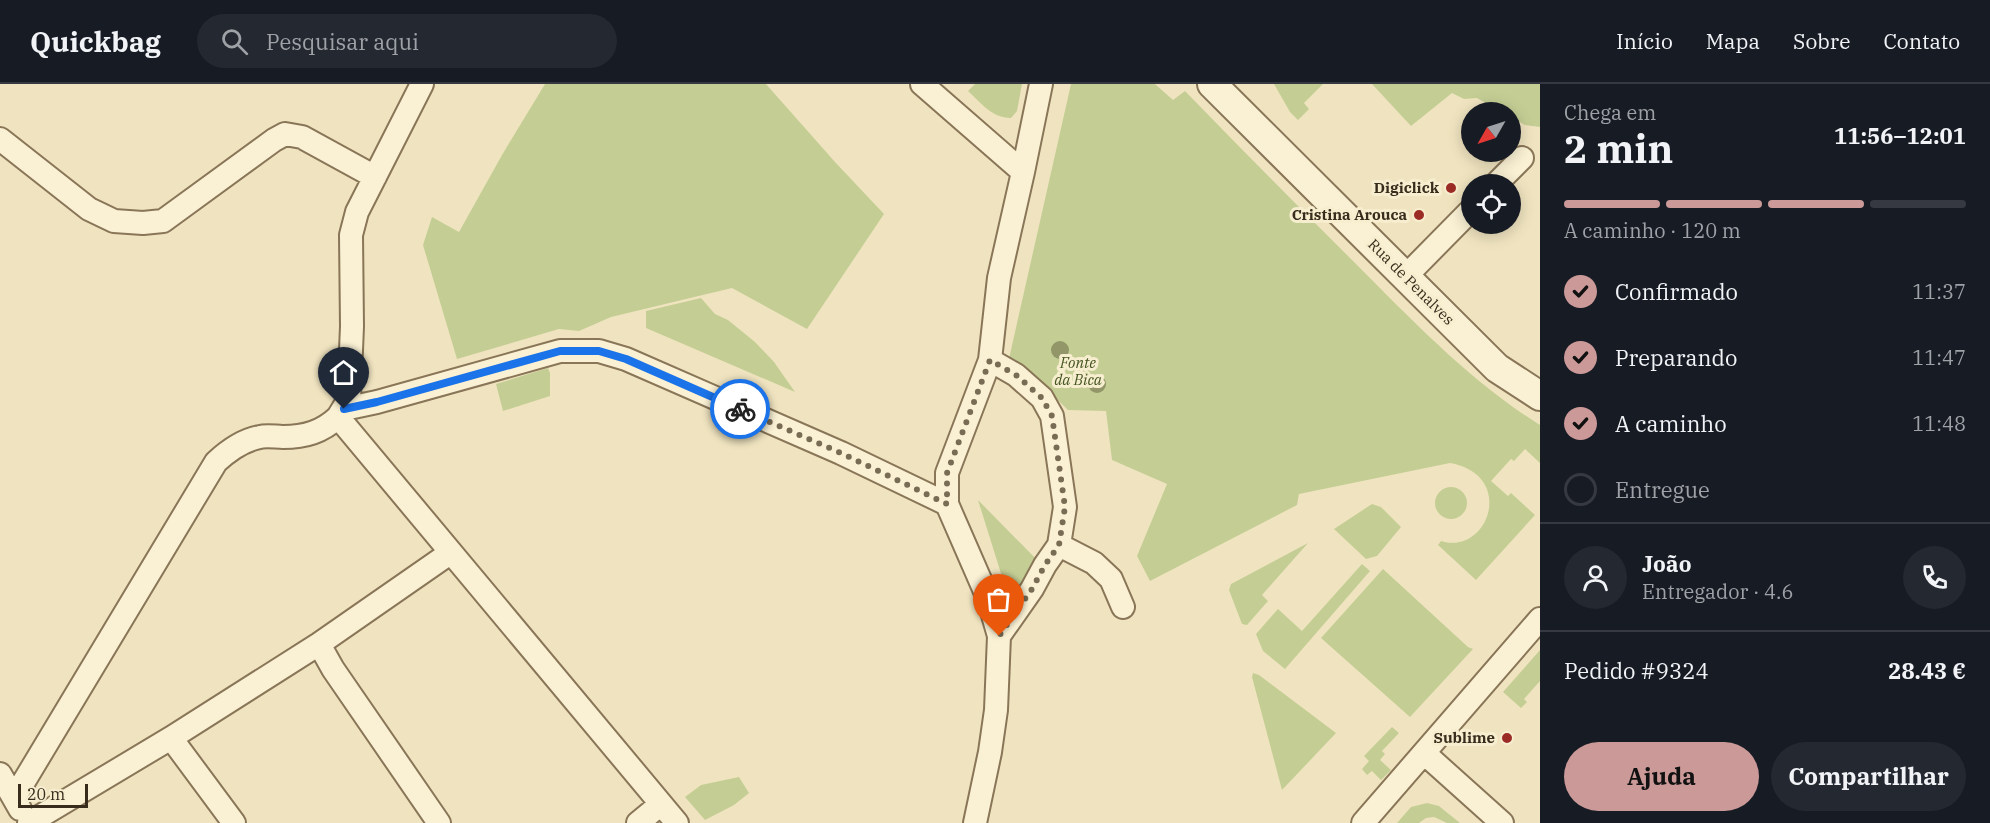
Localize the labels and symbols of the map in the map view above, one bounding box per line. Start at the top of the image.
north arrow [1461,102,1521,162]
place label: Digiclick [1374,178,1440,197]
marker: Digiclick [1444,181,1458,195]
place label: Cristina Arouca [1292,205,1407,224]
marker: Cristina Arouca [1412,208,1426,222]
street label: Rua de Penalves [1364,235,1458,329]
pin [318,347,369,409]
park label: Fonte da Bica [1054,353,1103,389]
courier [710,379,770,439]
pin [973,574,1024,636]
place label: Sublime [1433,728,1495,747]
marker: Sublime [1500,731,1514,745]
scale bar [18,781,88,808]

